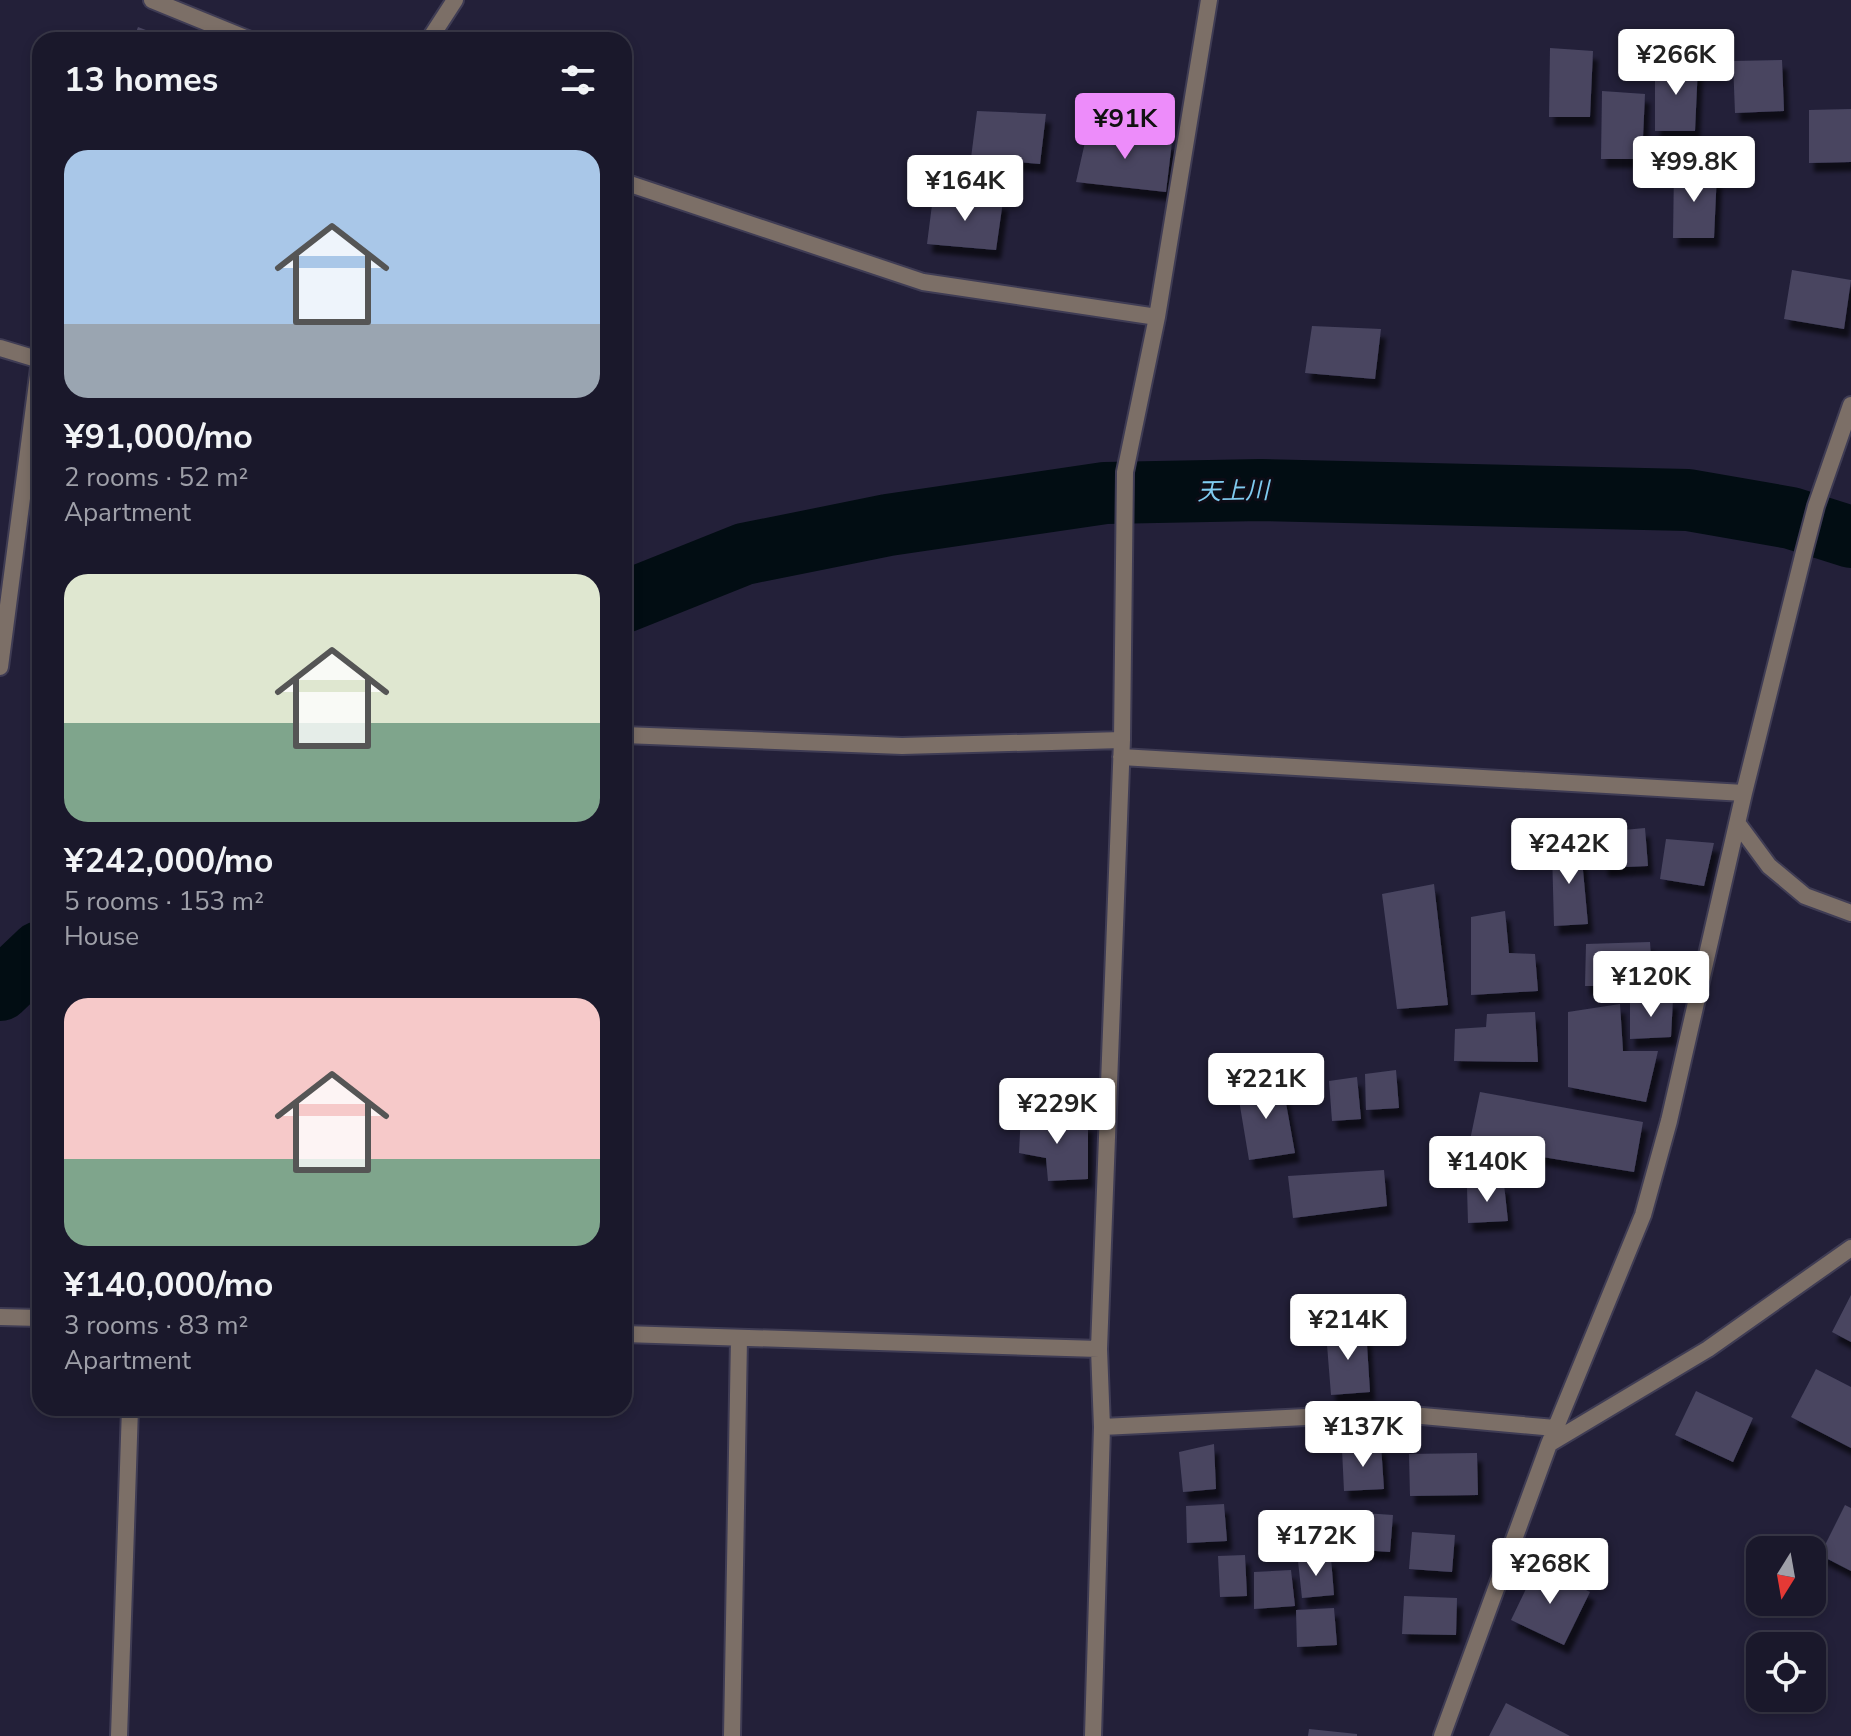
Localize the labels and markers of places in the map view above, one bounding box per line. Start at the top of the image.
pin: ¥266K [1620,29,1732,97]
pin: ¥91K [1078,93,1172,161]
pin: ¥99.8K [1629,136,1759,204]
pin: ¥164K [909,155,1021,223]
pin: ¥242K [1513,818,1625,886]
pin: ¥120K [1595,951,1707,1019]
pin: ¥221K [1210,1053,1322,1121]
pin: ¥229K [1001,1078,1113,1146]
pin: ¥140K [1431,1136,1543,1204]
pin: ¥214K [1292,1294,1404,1362]
pin: ¥137K [1307,1401,1419,1469]
pin: ¥172K [1260,1510,1372,1578]
pin: ¥268K [1494,1538,1606,1606]

